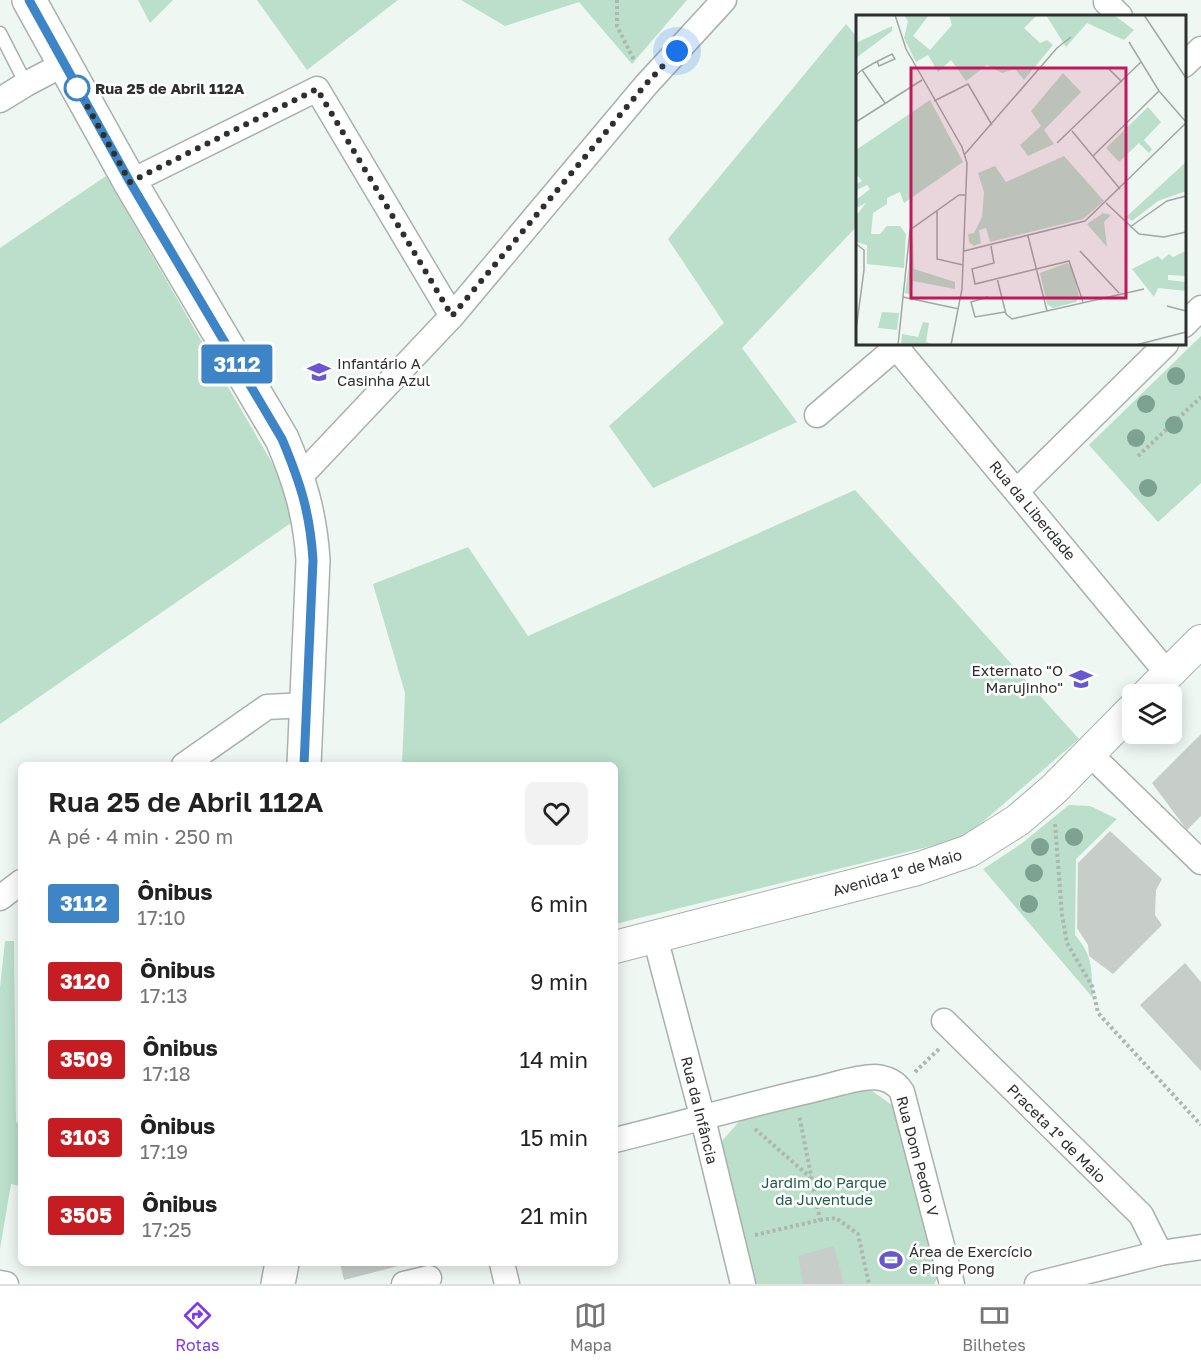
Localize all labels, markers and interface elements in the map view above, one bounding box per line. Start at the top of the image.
inset map [856,15,1186,345]
your location [662,36,692,66]
marker: Rua 25 de Abril 112A [64,75,90,101]
place label: Rua 25 de Abril 112A [95,79,245,97]
line badge: 3112 [195,344,279,384]
text: 3112 [213,351,261,377]
place label: Infantário A Casinha Azul [337,354,430,389]
school or university icon: Infantário A Casinha Azul [306,359,332,385]
street label: Rua da Liberdade [986,457,1080,564]
place label: Externato "O Marujinho" [971,661,1063,696]
school or university icon: Externato "O Marujinho" [1068,666,1094,692]
map controls [1122,684,1182,744]
button: layers [1122,684,1182,744]
button: heart [525,782,588,845]
text: Rua 25 de Abril 112A [48,785,323,818]
text: A pé · 4 min · 250 m [48,824,233,848]
street label: Avenida 1º de Maio [830,845,964,899]
text: Ônibus [137,878,212,905]
text: 3112 [60,890,107,916]
text: 6 min [530,890,588,917]
text: 17:10 [137,905,186,929]
text: Ônibus [140,956,215,983]
text: 3120 [60,968,110,994]
text: 9 min [530,968,588,995]
text: 17:13 [140,983,188,1007]
text: Ônibus [143,1034,218,1061]
text: 3509 [60,1046,113,1072]
text: 14 min [520,1046,588,1073]
street label: Rua da Infância [678,1054,722,1166]
text: 17:18 [143,1061,191,1085]
street label: Praceta 1º de Maio [1004,1080,1110,1186]
street label: Rua Dom Pedro V [893,1094,943,1218]
text: Ônibus [140,1112,215,1139]
text: 3103 [60,1124,110,1150]
text: 15 min [520,1124,588,1151]
text: 17:19 [140,1139,188,1163]
park label: Jardim do Parque da Juventude [761,1173,887,1208]
text: Ônibus [142,1190,217,1217]
text: 3505 [60,1202,112,1228]
text: 21 min [520,1202,588,1229]
text: 17:25 [142,1217,192,1241]
place label: Área de Exercício e Ping Pong [909,1242,1032,1277]
sports icon: Área de Exercício e Ping Pong [878,1247,904,1273]
tab: Rotas [175,1299,220,1355]
tab: Mapa [570,1299,612,1355]
tab: Bilhetes [962,1299,1026,1355]

